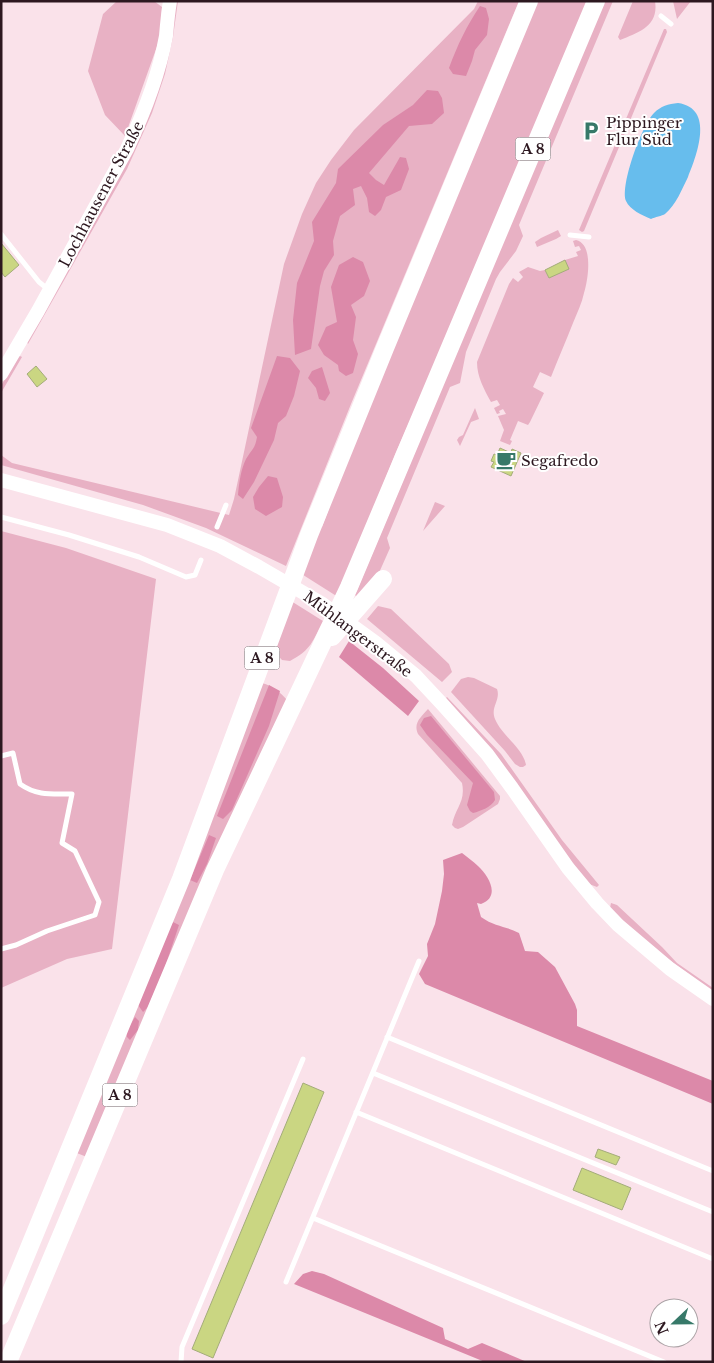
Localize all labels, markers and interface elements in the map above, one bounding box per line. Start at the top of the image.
place label: Pippinger Flur Süd [606,113,683,149]
street label: Lochhausener Straße [54,118,148,270]
parking icon: Pippinger Flur Süd [580,120,602,142]
road number: A 8 [516,138,550,160]
cafe icon: Segafredo [495,449,517,471]
place label: Segafredo [521,451,598,470]
street label: Mühlangerstraße [300,587,416,681]
road number: A 8 [244,646,280,670]
road number: A 8 [102,1084,138,1106]
north arrow [649,1298,699,1348]
text: N [651,1318,673,1337]

